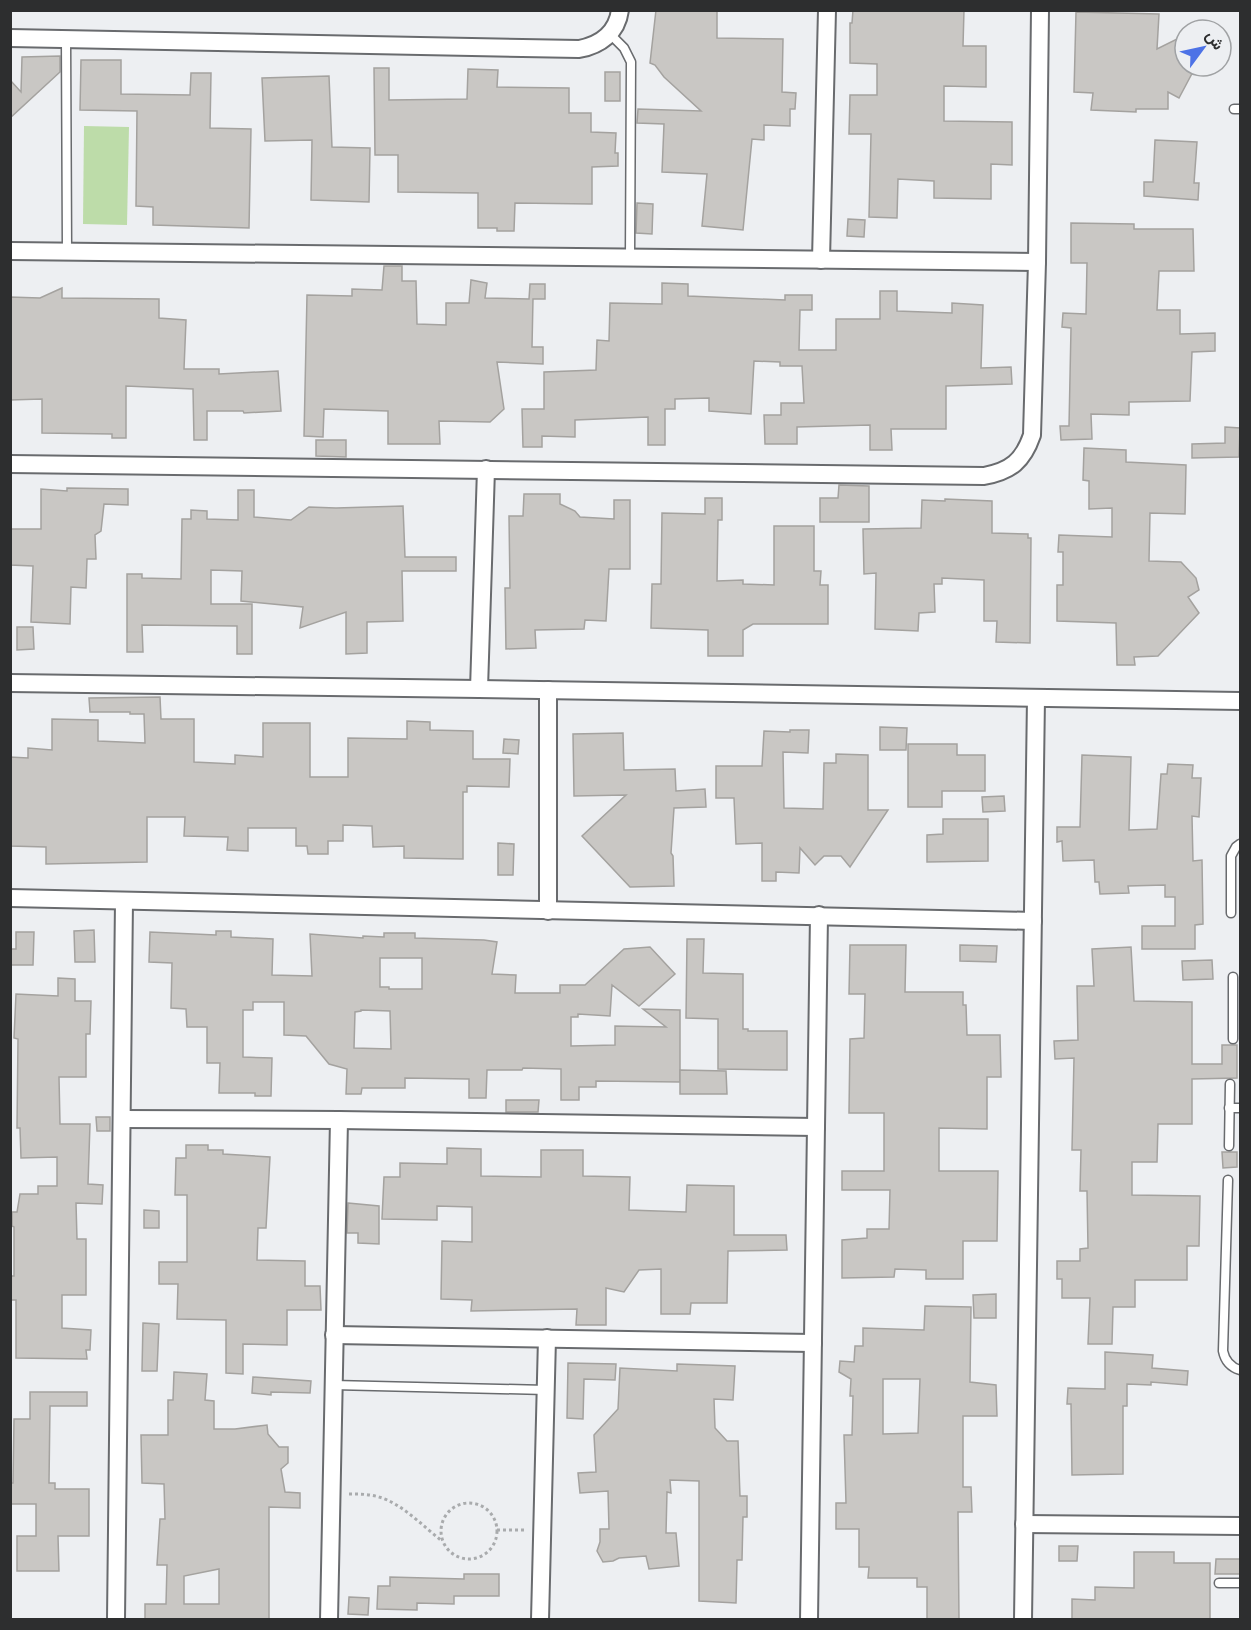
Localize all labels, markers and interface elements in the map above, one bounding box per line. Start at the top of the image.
north arrow [1173,18,1233,78]
text: ش [1200,26,1230,54]

